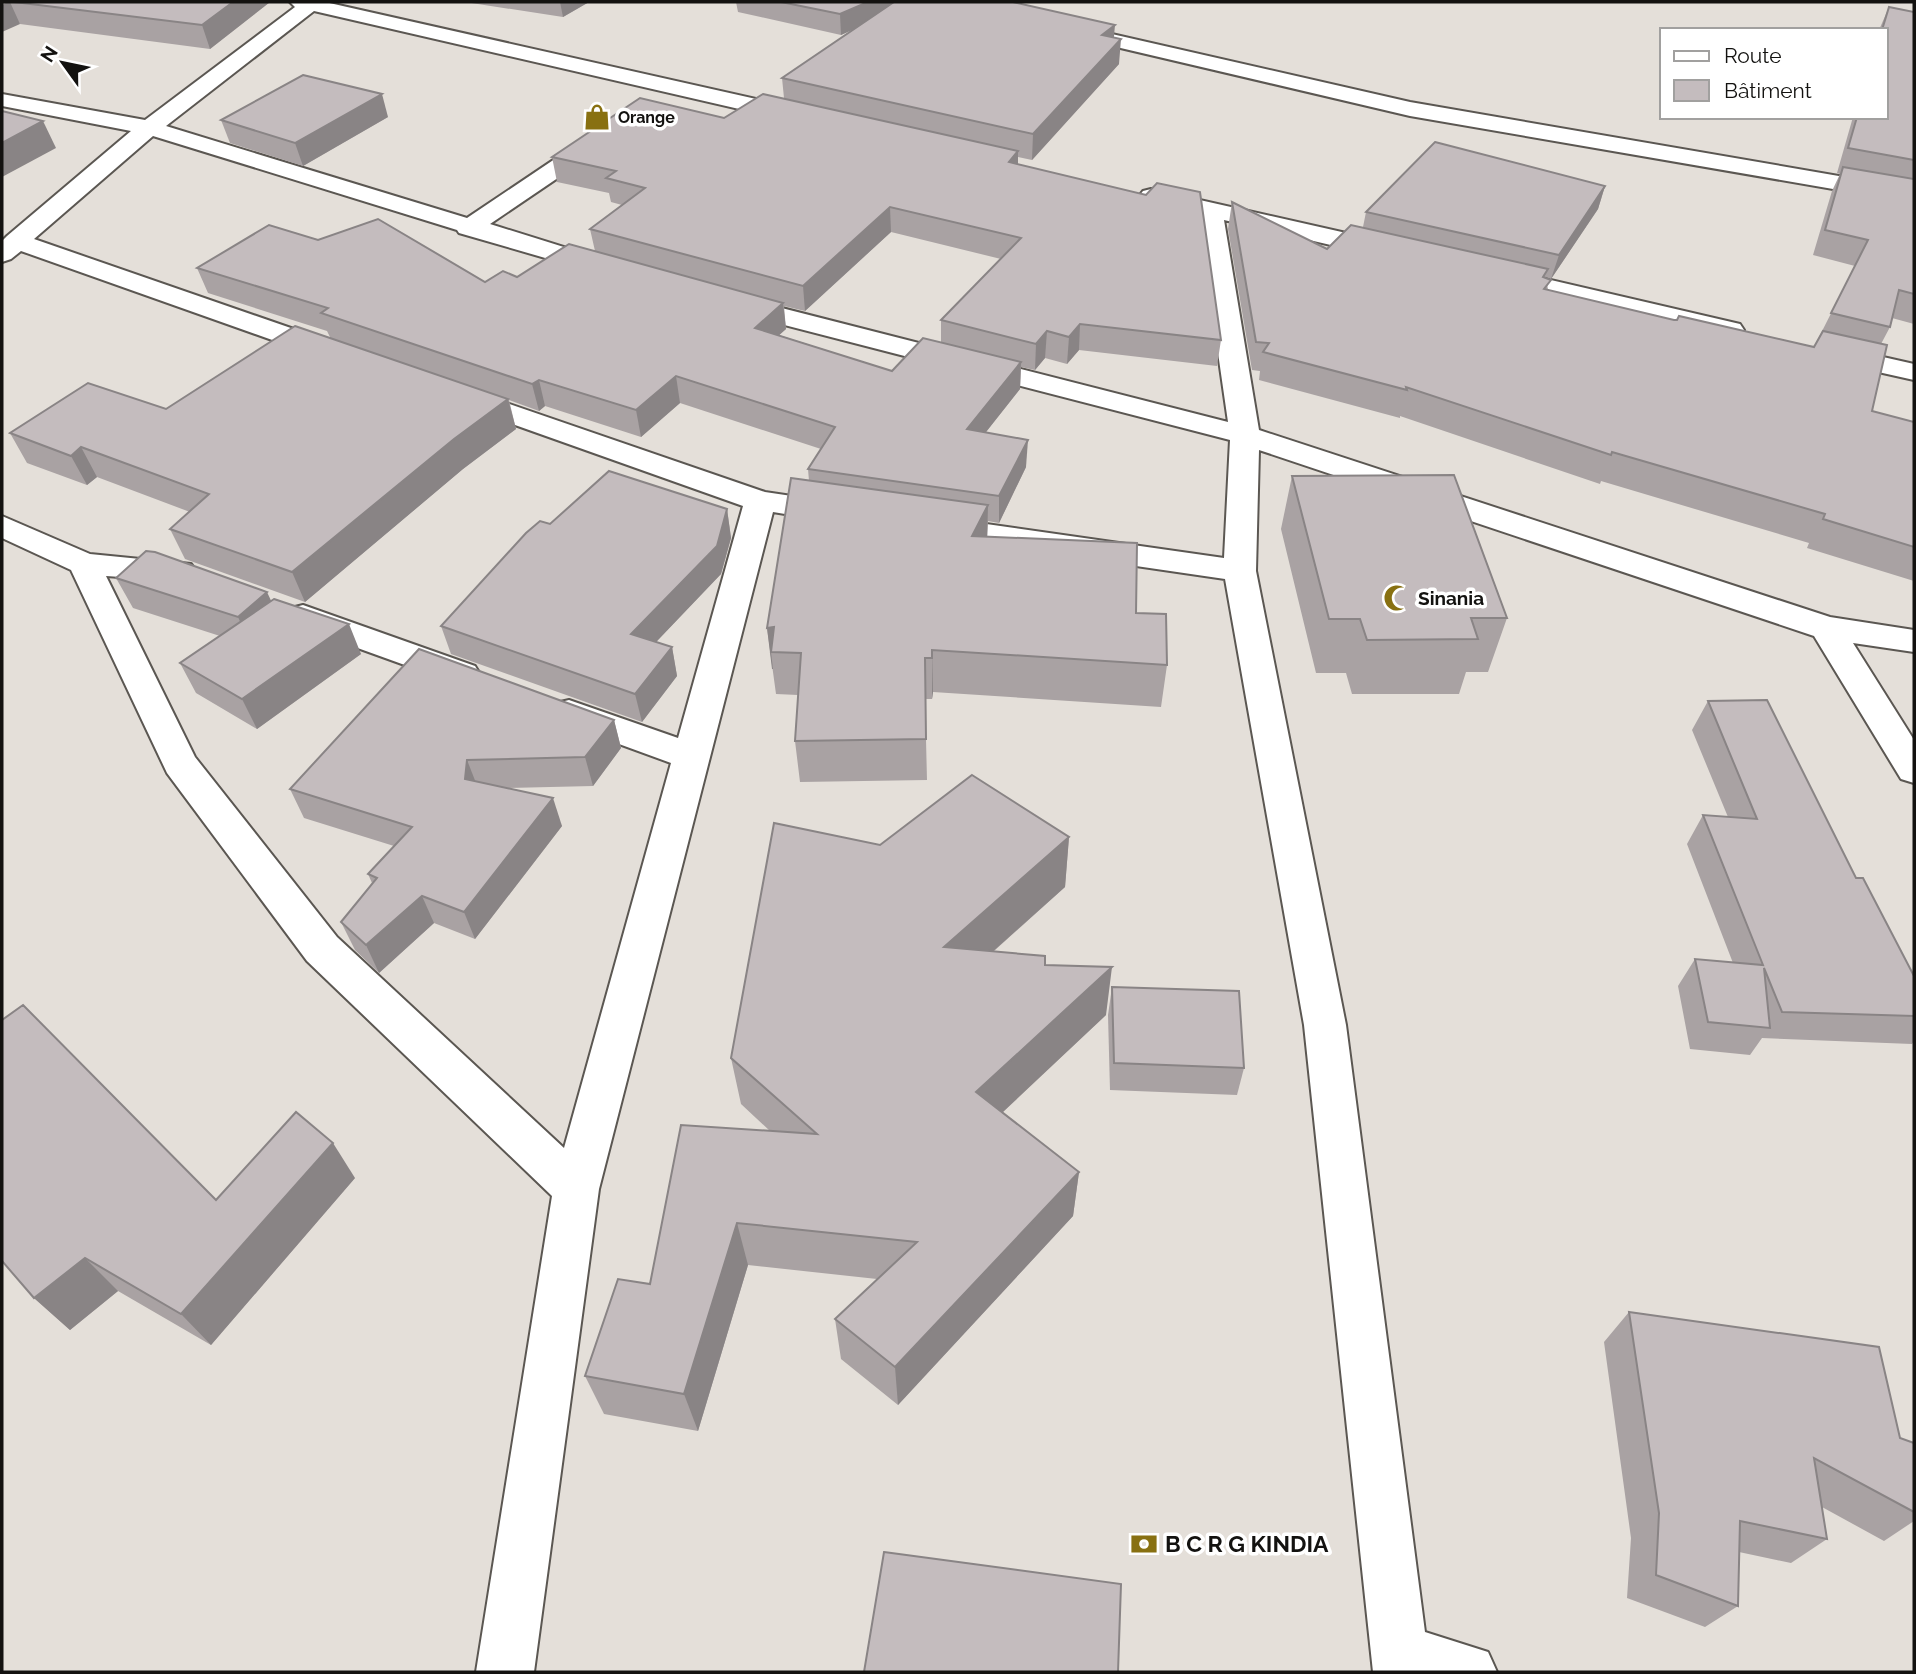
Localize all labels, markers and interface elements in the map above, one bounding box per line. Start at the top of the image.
north arrow [28,28,98,98]
legend [1660,28,1888,119]
text: N [36,42,62,66]
text: Route [1724,43,1782,68]
text: Bâtiment [1724,78,1812,103]
shop icon: Orange [582,102,612,132]
place label: Orange [618,108,675,127]
mosque icon: Sinania [1382,583,1412,613]
place label: Sinania [1418,587,1484,609]
bank icon: B C R G KINDIA [1129,1529,1159,1559]
place label: B C R G KINDIA [1165,1530,1329,1557]

